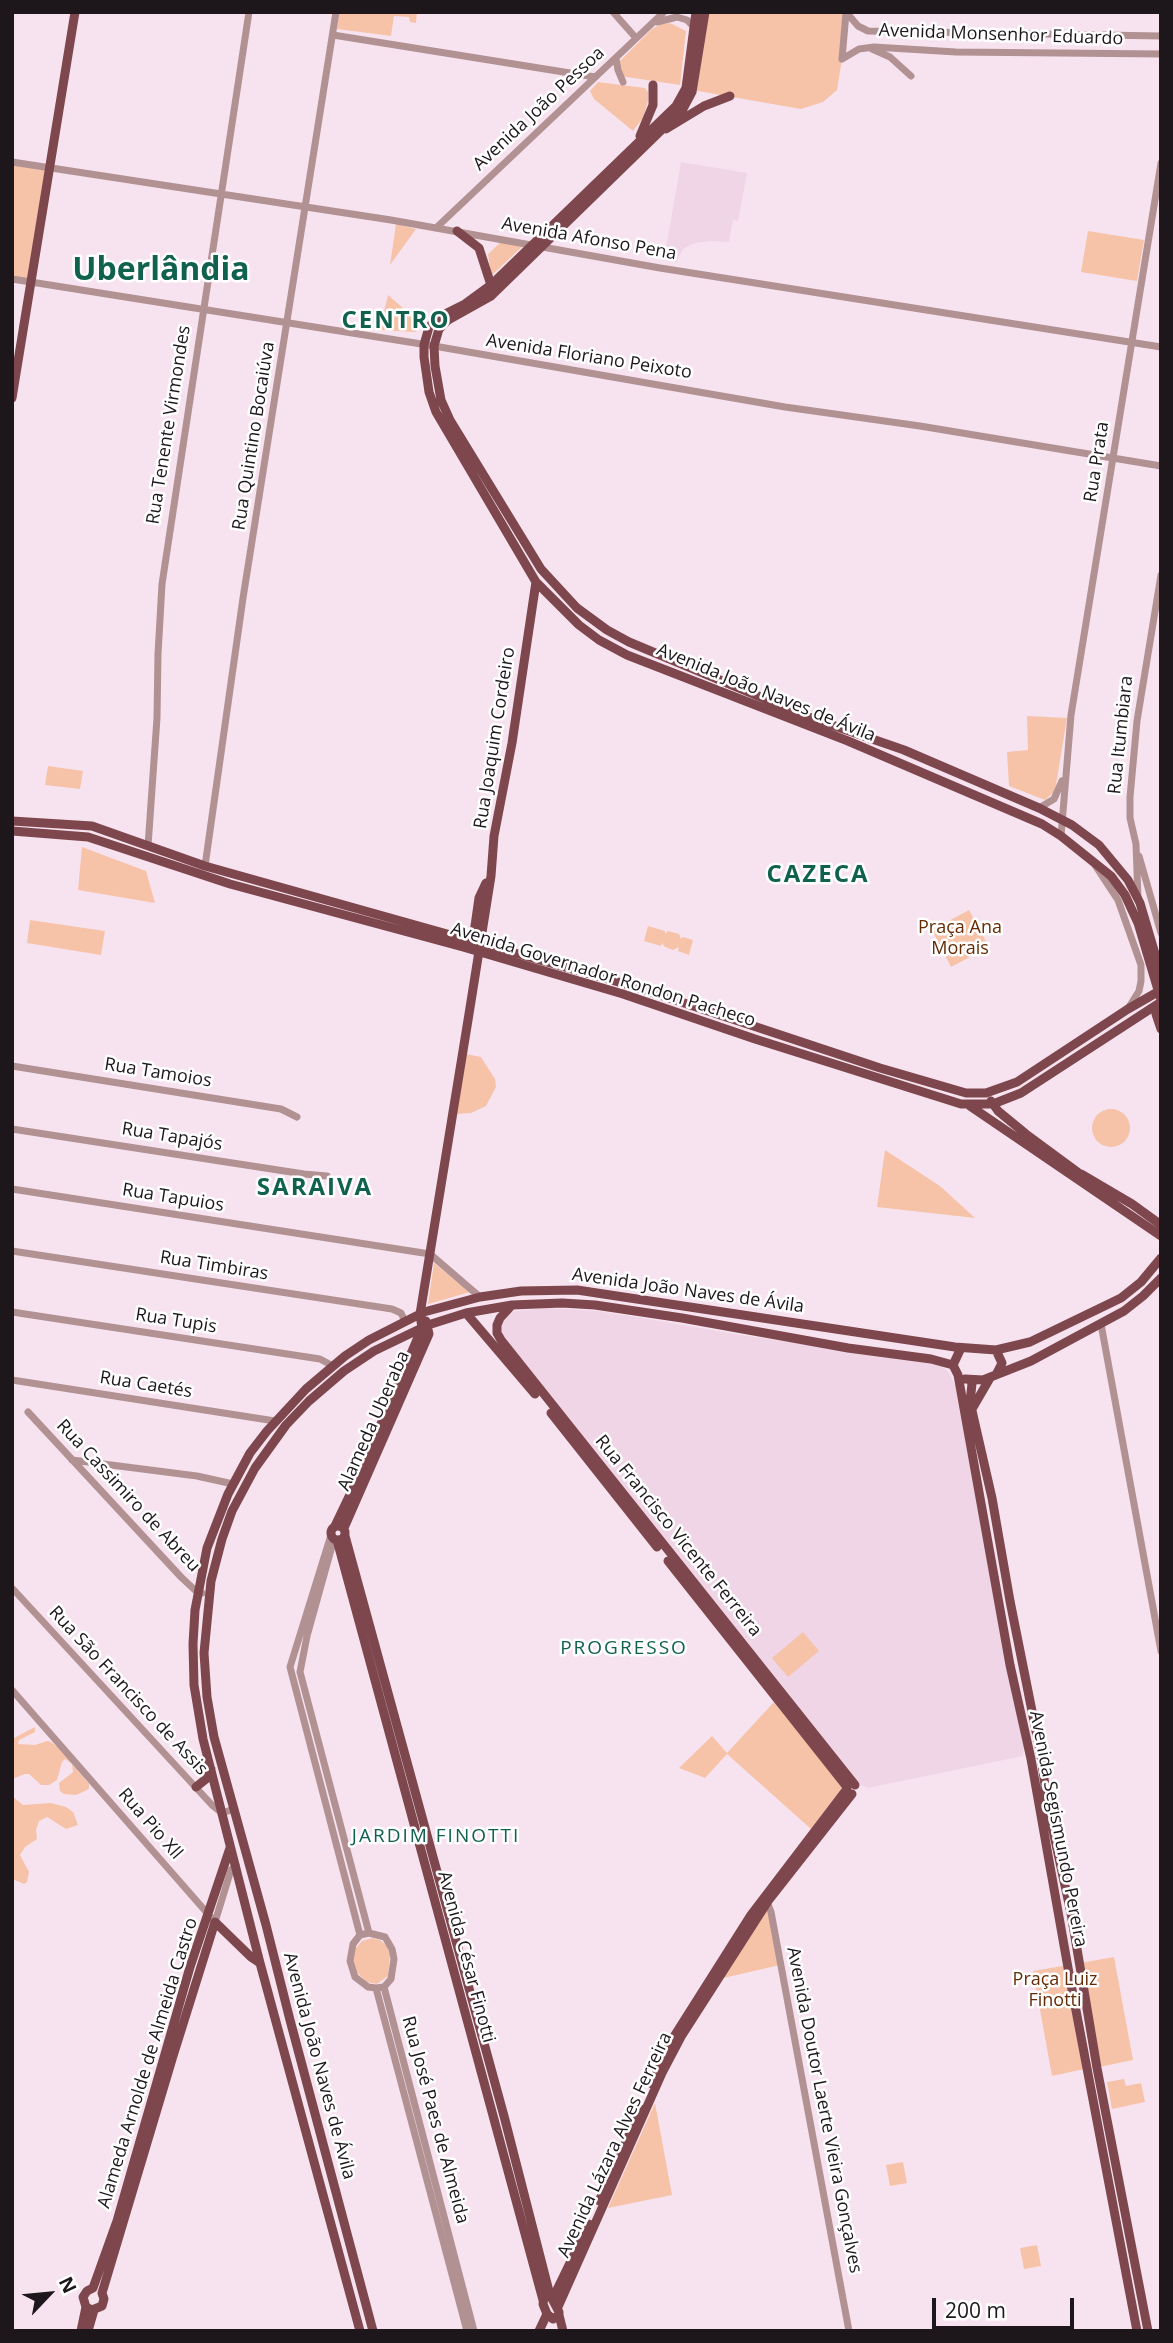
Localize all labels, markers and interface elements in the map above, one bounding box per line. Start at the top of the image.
street label: Avenida Monsenhor Eduardo [878,20,1124,50]
street label: Avenida João Pessoa [469,43,609,175]
street label: Avenida Afonso Pena [500,213,678,265]
district label: Uberlândia [72,252,250,290]
district label: CENTRO [342,307,450,335]
street label: Rua Tenente Virmondes [143,324,195,526]
street label: Avenida Floriano Peixoto [485,330,693,384]
street label: Rua Quintino Bocaiúva [228,340,280,532]
street label: Rua Prata [1080,420,1114,504]
street label: Avenida João Naves de Ávila [653,639,879,747]
street label: Rua Joaquim Cordeiro [470,646,520,830]
street label: Rua Itumbiara [1104,675,1138,795]
district label: CAZECA [767,861,869,889]
park label: Praça Ana Morais [918,917,1002,960]
street label: Avenida Governador Rondon Pacheco [448,918,758,1032]
street label: Rua Tamoios [103,1054,213,1092]
street label: Rua Tapajós [120,1118,224,1156]
district label: SARAIVA [258,1174,372,1202]
street label: Rua Tapuios [121,1179,225,1217]
street label: Rua Timbiras [158,1247,270,1285]
street label: Avenida João Naves de Ávila [571,1264,805,1318]
street label: Rua Tupis [134,1304,218,1338]
street label: Alameda Uberaba [333,1348,415,1494]
street label: Rua Caetés [98,1367,194,1403]
street label: Rua Cassimiro de Abreu [52,1415,204,1577]
street label: Rua Francisco Vicente Ferreira [590,1431,766,1641]
street label: Rua São Francisco de Assis [44,1602,212,1780]
district label: PROGRESSO [561,1638,687,1660]
street label: Avenida Segismundo Pereira [1024,1709,1092,1949]
street label: Rua Pio Xll [113,1784,187,1864]
district label: JARDIM FINOTTI [354,1826,518,1848]
street label: Avenida César Finotti [433,1869,499,2045]
street label: Alameda Arnolde de Almeida Castro [93,1915,203,2211]
street label: Avenida Doutor Laerte Vieira Gonçalves [782,1945,866,2275]
street label: Avenida João Naves de Ávila [278,1950,360,2182]
park label: Praça Luiz Finotti [1013,1969,1097,2011]
street label: Rua José Paes de Almeida [397,2014,473,2226]
street label: Avenida Lázara Alves Ferreira [553,2029,677,2261]
north arrow [14,2259,84,2329]
text: N [53,2272,83,2297]
scale bar [935,2284,1077,2328]
text: 200 m [945,2296,1006,2324]

